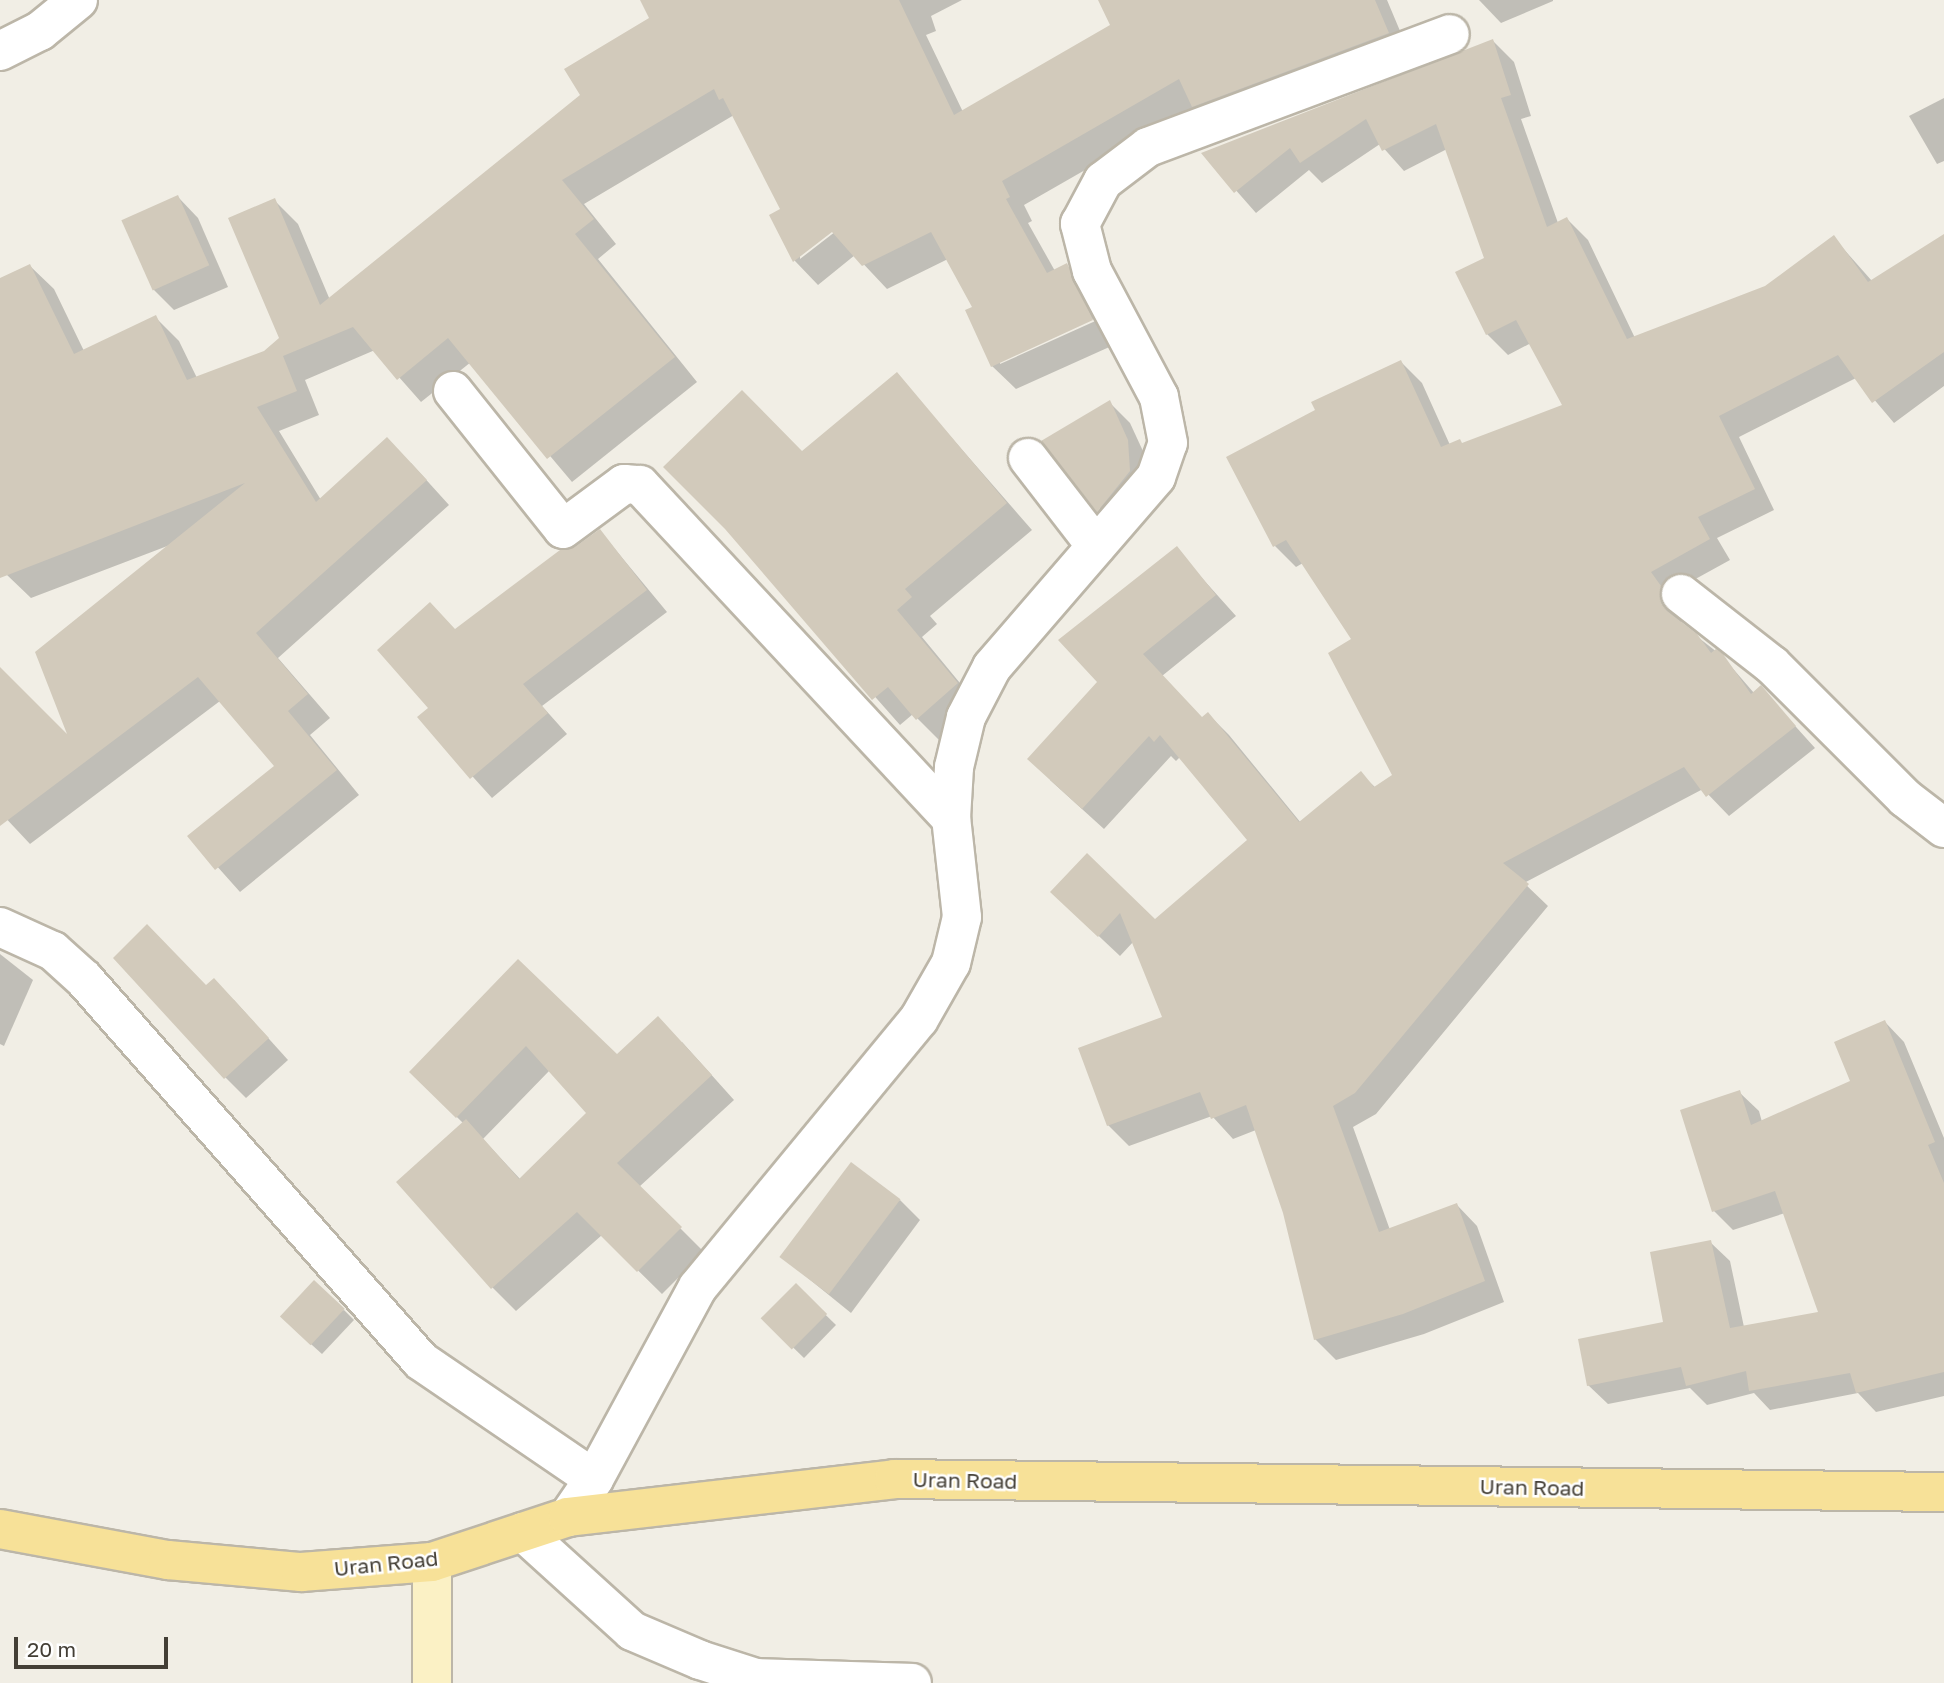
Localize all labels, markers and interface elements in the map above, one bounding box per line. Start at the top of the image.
street label: Uran Road [912,1466,1018,1494]
street label: Uran Road [1479,1473,1585,1501]
street label: Uran Road [333,1545,439,1581]
scale bar [18,1624,172,1668]
text: 20 m [27,1636,76,1662]

